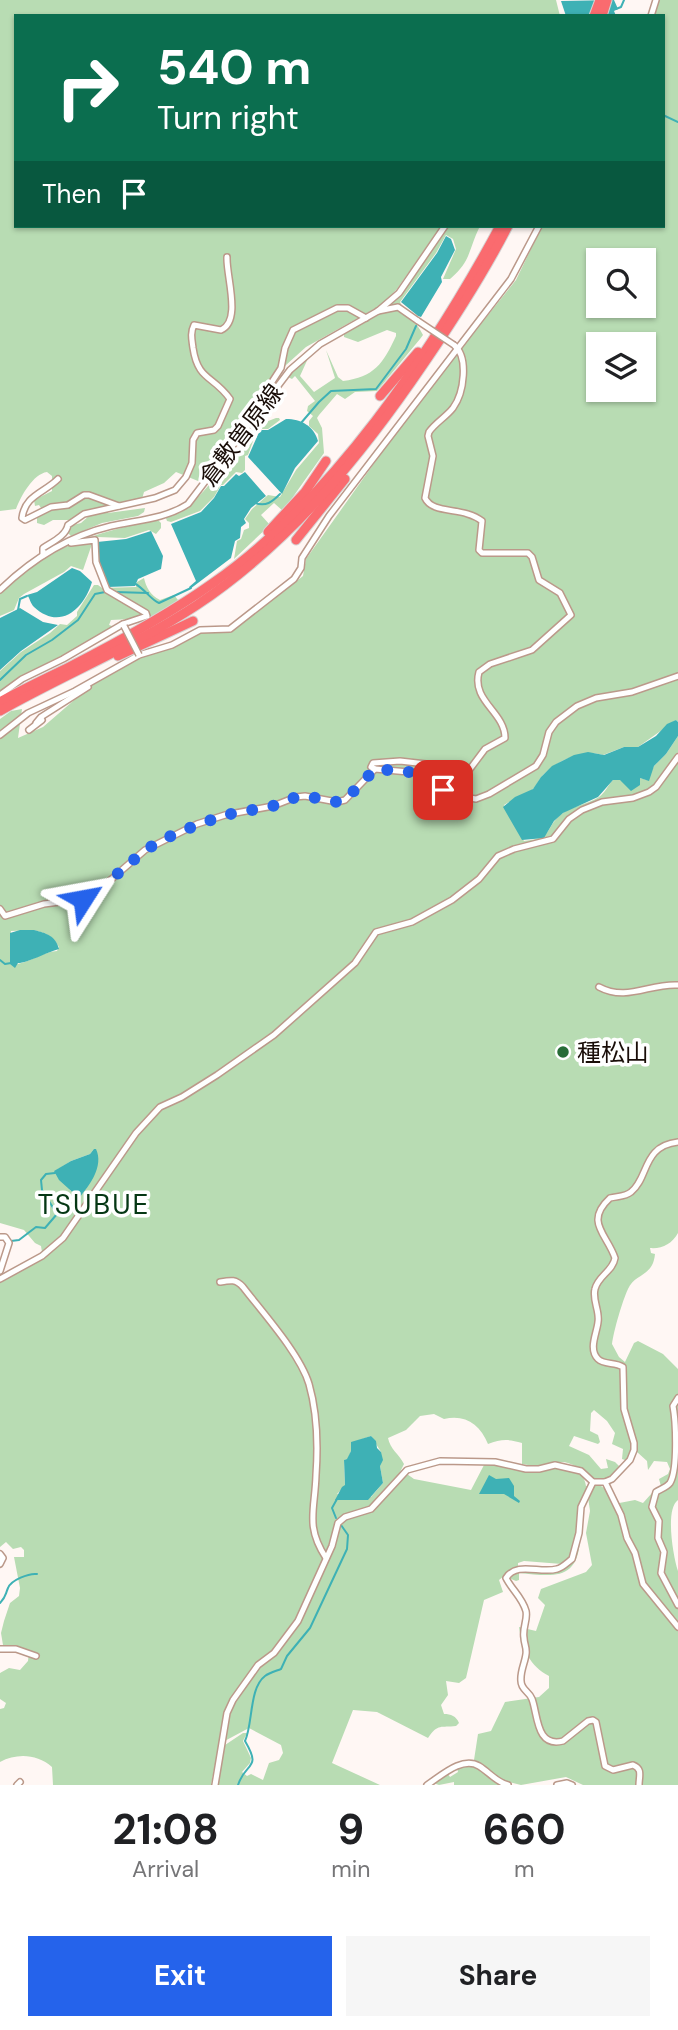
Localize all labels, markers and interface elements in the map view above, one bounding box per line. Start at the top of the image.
text: 540 m [157,35,311,99]
icon: right [42,42,133,133]
text: Turn right [157,97,299,139]
icon: arrive [115,175,153,213]
text: Then [42,177,101,211]
map controls [586,248,656,402]
button: search [586,248,656,318]
button: layers [586,332,656,402]
street label: 倉敷曽原線 [193,378,289,492]
pin [413,760,473,820]
icon: arrive [424,771,462,809]
position arrow [46,862,120,936]
place label: 種松山 [577,1037,649,1068]
marker: 種松山 [555,1044,571,1060]
district label: TSUBUE [38,1186,150,1223]
text: 21:08 [112,1802,219,1857]
text: 9 [337,1802,364,1857]
text: 660 [483,1802,566,1857]
text: Arrival [132,1854,199,1884]
text: min [331,1854,370,1884]
text: m [514,1854,534,1884]
button: Exit [28,1936,332,2016]
button: Share [346,1936,650,2016]

